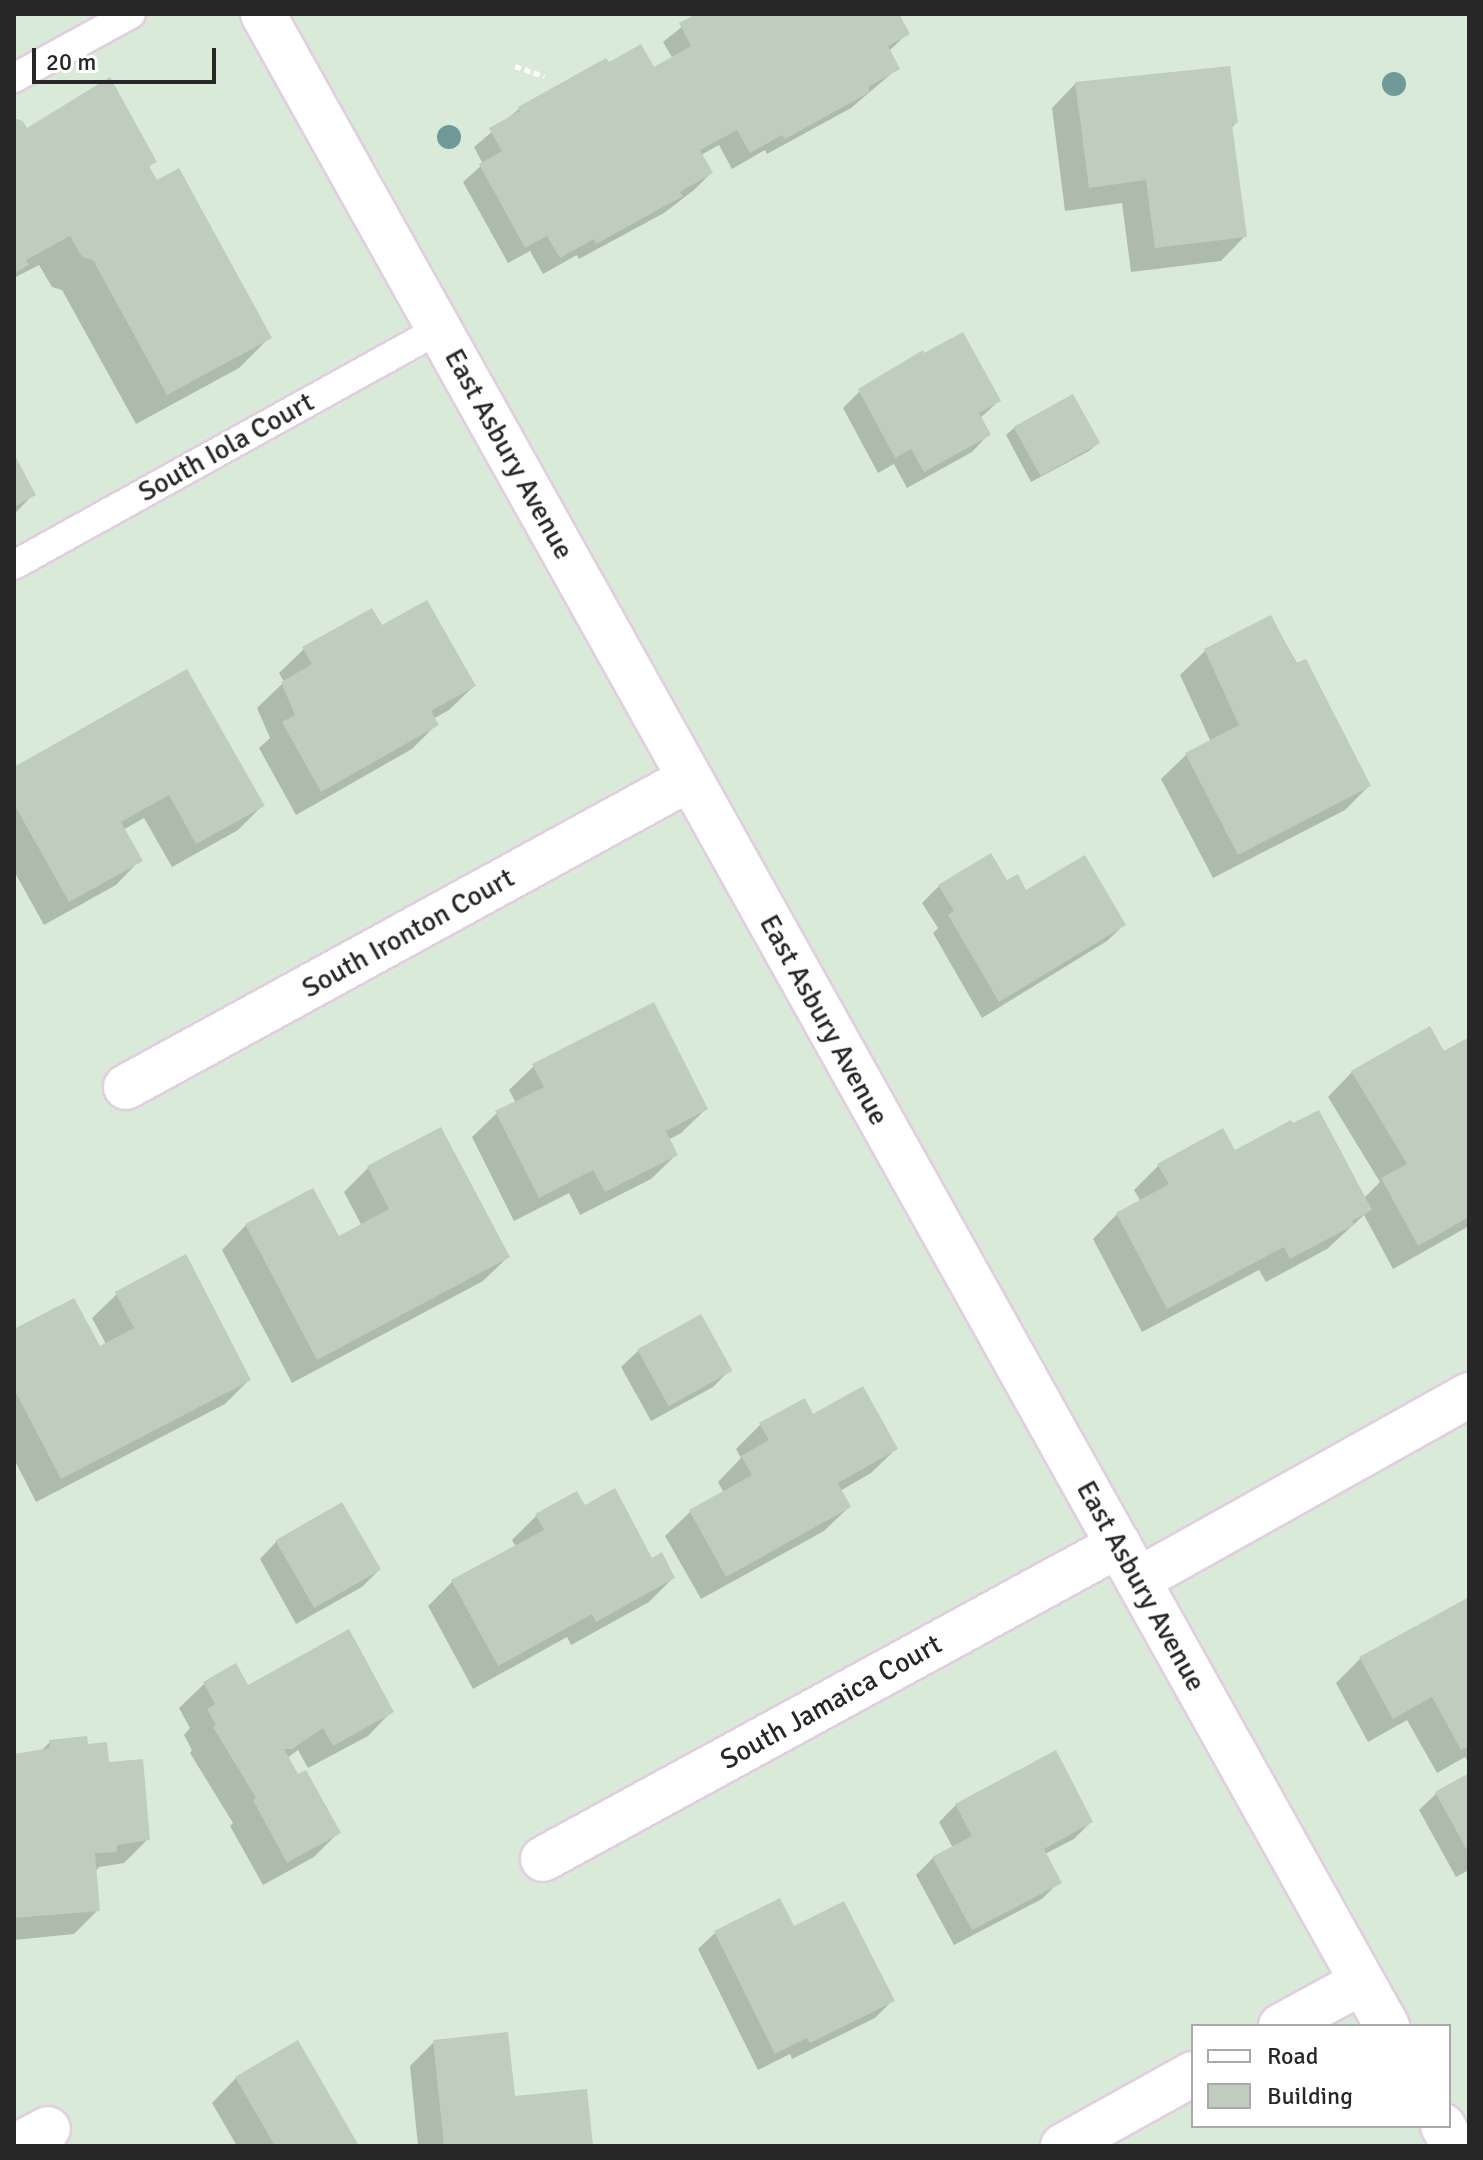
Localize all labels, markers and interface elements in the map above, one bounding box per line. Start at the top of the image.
scale bar [36,32,220,82]
text: 20 m [46,47,96,77]
street label: East Asbury Avenue [437,343,581,565]
street label: South Iola Court [132,385,320,509]
street label: South Ironton Court [296,861,520,1005]
street label: East Asbury Avenue [752,909,896,1131]
street label: East Asbury Avenue [1069,1475,1213,1697]
street label: South Jamaica Court [715,1627,947,1777]
legend [1191,2024,1451,2128]
text: Road [1267,2041,1318,2071]
text: Building [1267,2081,1353,2111]

